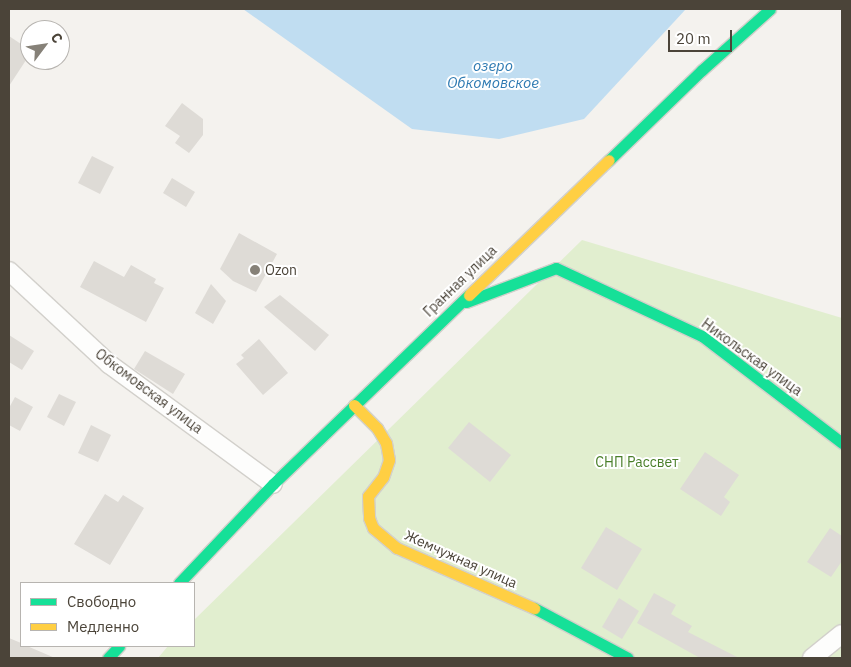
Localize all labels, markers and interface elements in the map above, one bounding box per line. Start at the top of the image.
north arrow [20,20,70,70]
scale bar [671,20,735,52]
text: С [47,29,67,46]
text: 20 m [676,29,711,48]
water label: озеро Обкомовское [447,56,539,91]
street label: Гранная улица [420,242,500,320]
place label: Ozon [265,262,297,278]
marker: Ozon [249,264,261,276]
street label: Никольская улица [698,315,806,399]
street label: Обкомовская улица [92,345,206,437]
park label: СНП Рассвет [595,454,679,470]
street label: Жемчужная улица [402,527,520,591]
legend [20,582,195,647]
text: Свободно [67,592,136,611]
text: Медленно [67,617,139,636]

